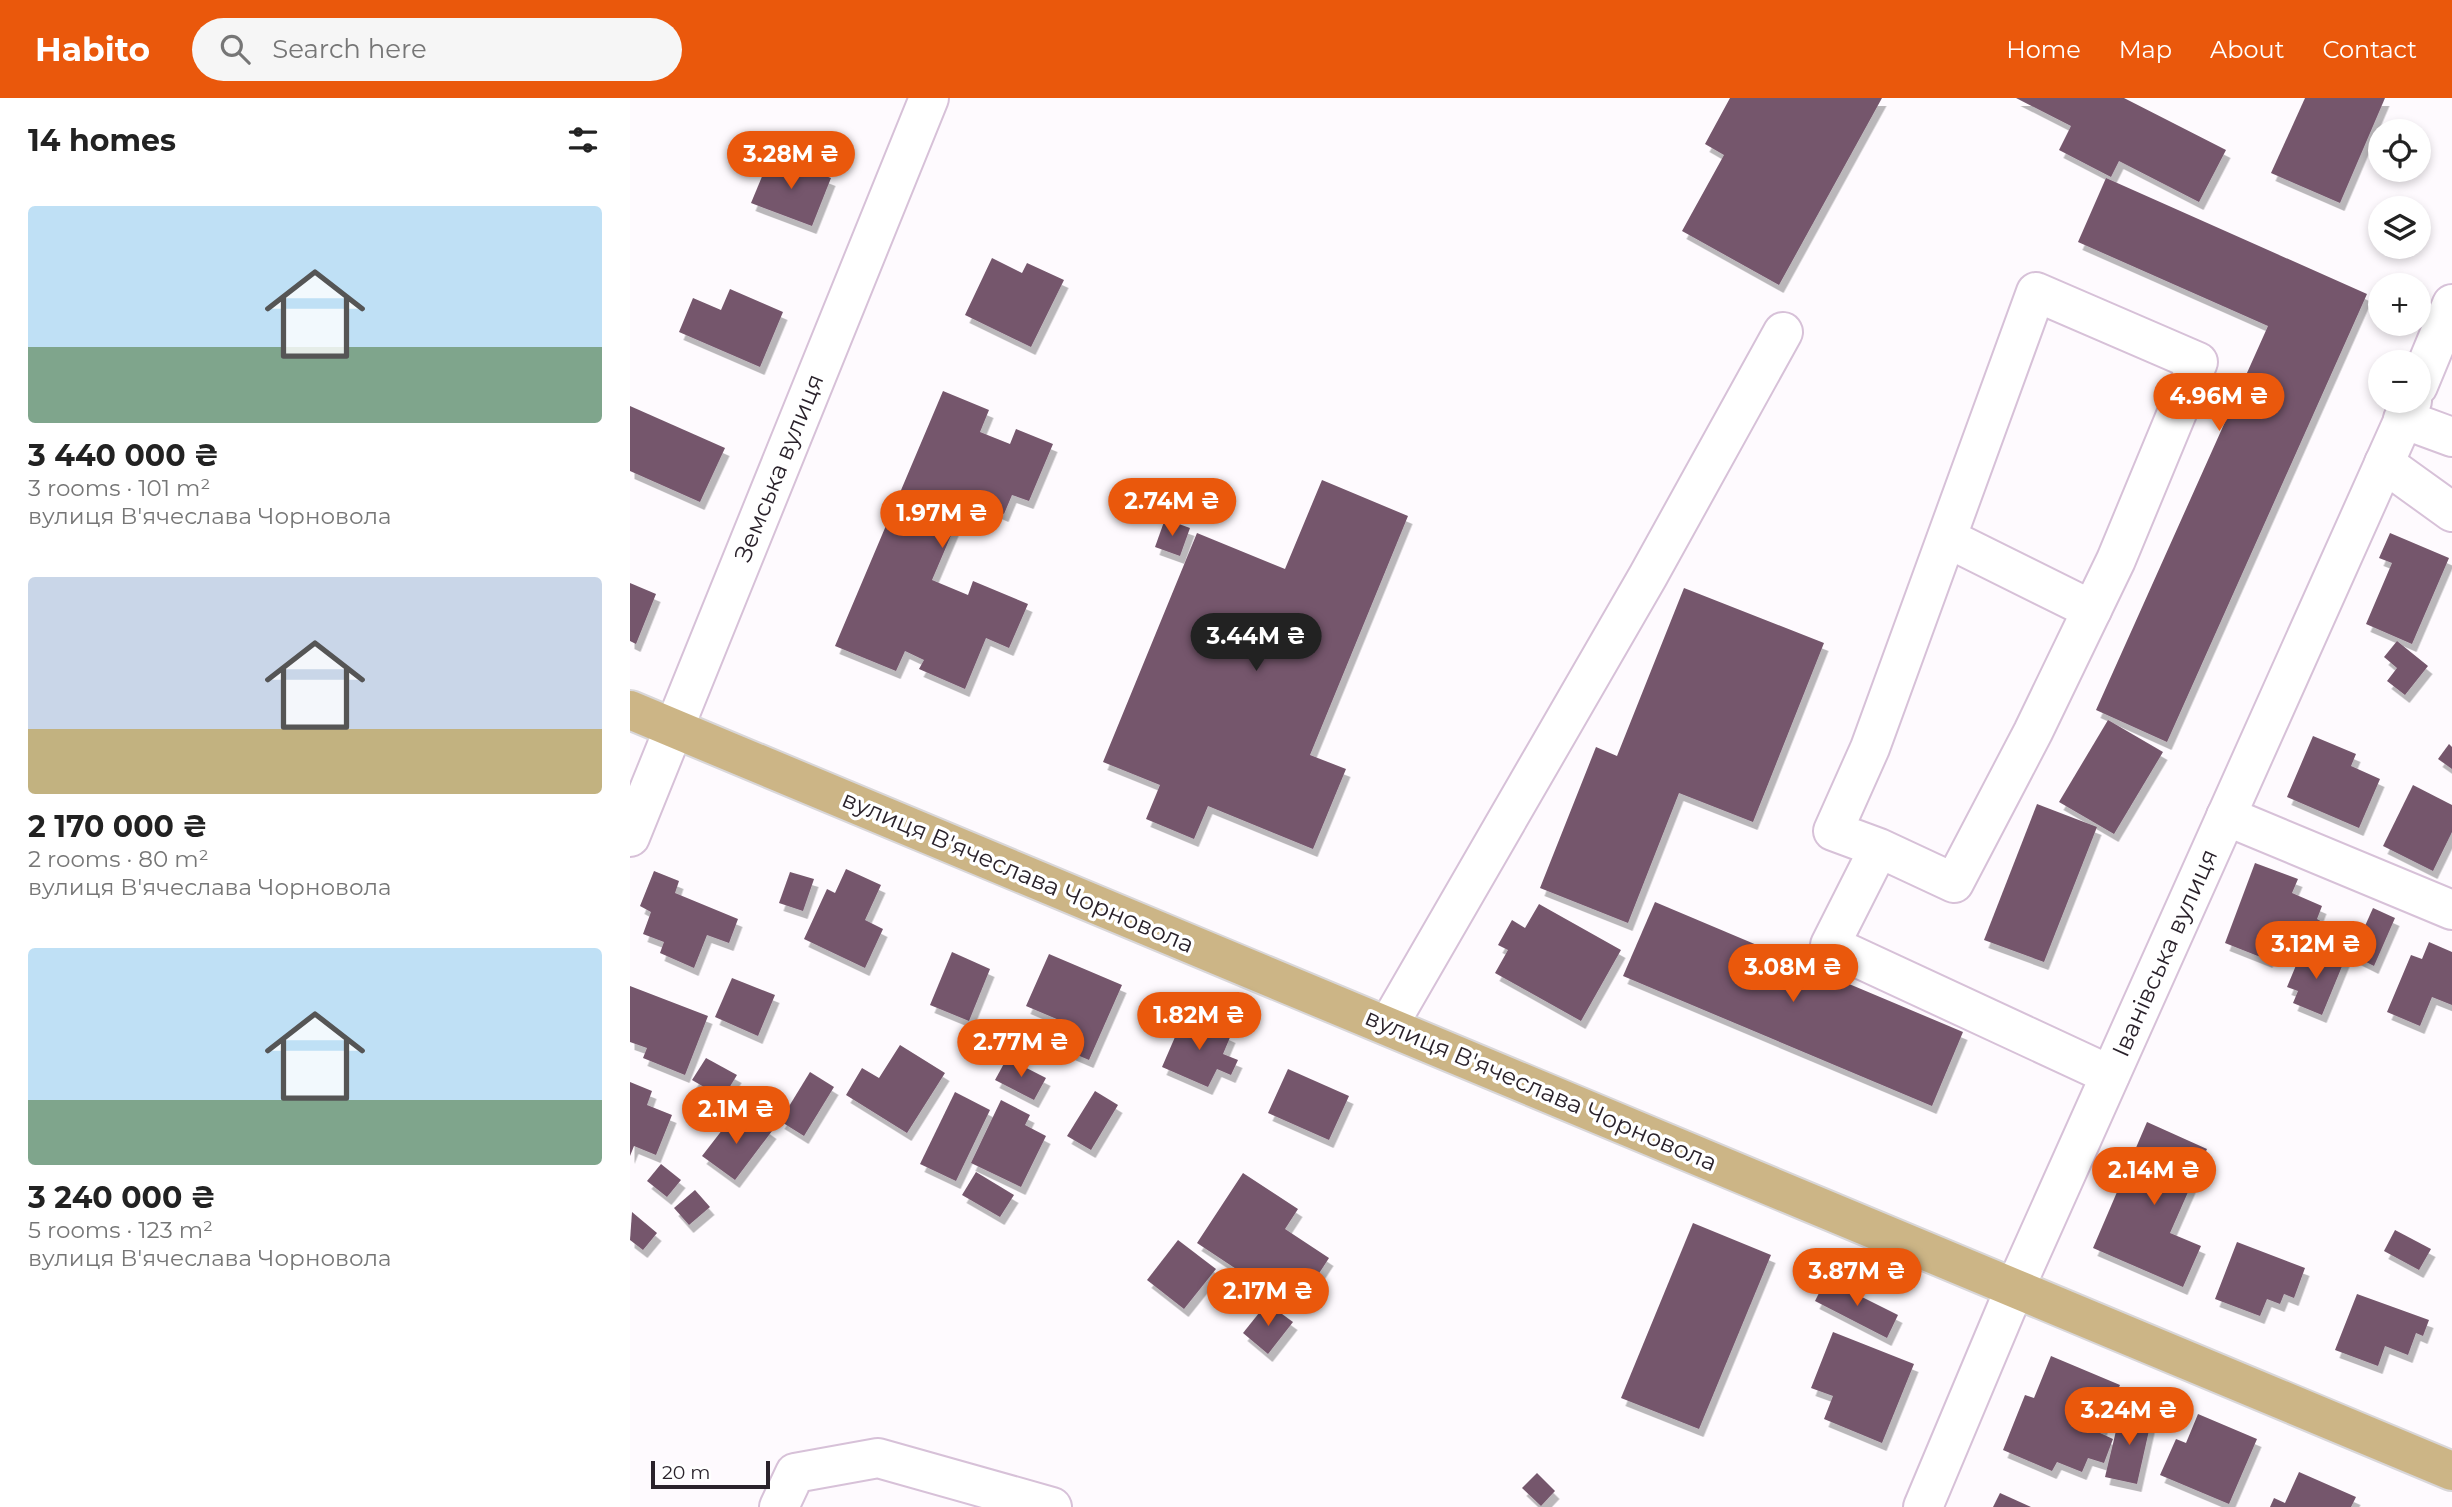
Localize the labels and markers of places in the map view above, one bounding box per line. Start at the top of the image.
pin: 3.28M ₴ [726,132,856,191]
pin: 4.96M ₴ [2154,374,2284,433]
pin: 2.74M ₴ [1107,478,1237,538]
pin: 1.97M ₴ [877,490,1007,550]
pin: 3.44M ₴ [1191,614,1321,673]
pin: 3.12M ₴ [2251,922,2381,981]
pin: 3.08M ₴ [1728,944,1858,1004]
pin: 1.82M ₴ [1134,992,1264,1052]
pin: 2.77M ₴ [956,1020,1086,1079]
pin: 2.1M ₴ [679,1086,793,1146]
pin: 2.14M ₴ [2089,1148,2219,1207]
pin: 3.87M ₴ [1792,1248,1922,1308]
pin: 2.17M ₴ [1203,1268,1333,1328]
pin: 3.24M ₴ [2064,1388,2194,1447]

